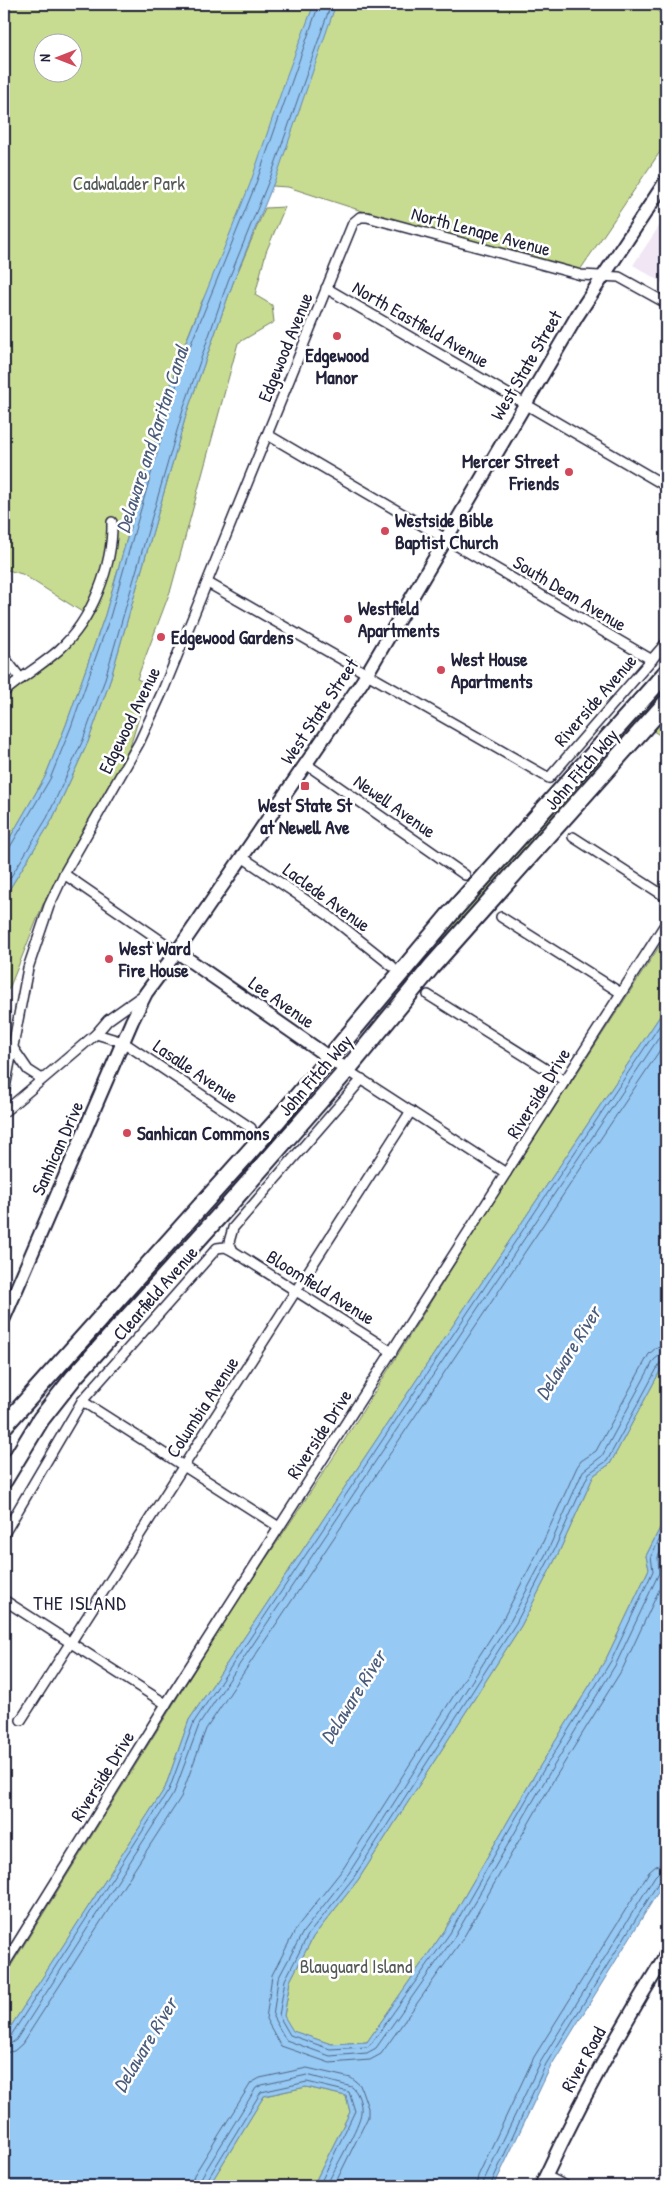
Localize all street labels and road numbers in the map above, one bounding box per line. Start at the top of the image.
street label: North Lenape Avenue [409,200,554,262]
street label: North Eastfield Avenue [348,274,494,374]
street label: Edgewood Avenue [251,288,319,406]
street label: West State Street [484,305,568,425]
street label: South Dean Avenue [508,549,632,637]
street label: Riverside Avenue [548,648,643,752]
street label: West State Street [274,652,364,769]
street label: Edgewood Avenue [92,662,166,778]
street label: John Fitch Way [538,723,624,815]
street label: Newell Avenue [349,768,442,844]
street label: Laclede Avenue [278,856,376,938]
street label: Lee Avenue [244,970,320,1034]
street label: John Fitch Way [272,1029,358,1121]
street label: Lasalle Avenue [148,1033,244,1109]
street label: Riverside Drive [500,1042,576,1143]
street label: Sanhican Drive [25,1096,89,1199]
street label: Clearfield Avenue [106,1240,204,1346]
street label: Bloomfield Avenue [262,1243,380,1331]
street label: Columbia Avenue [160,1351,245,1463]
street label: Riverside Drive [280,1384,358,1484]
street label: Riverside Drive [64,1725,140,1826]
street label: River Road [554,2021,612,2096]

